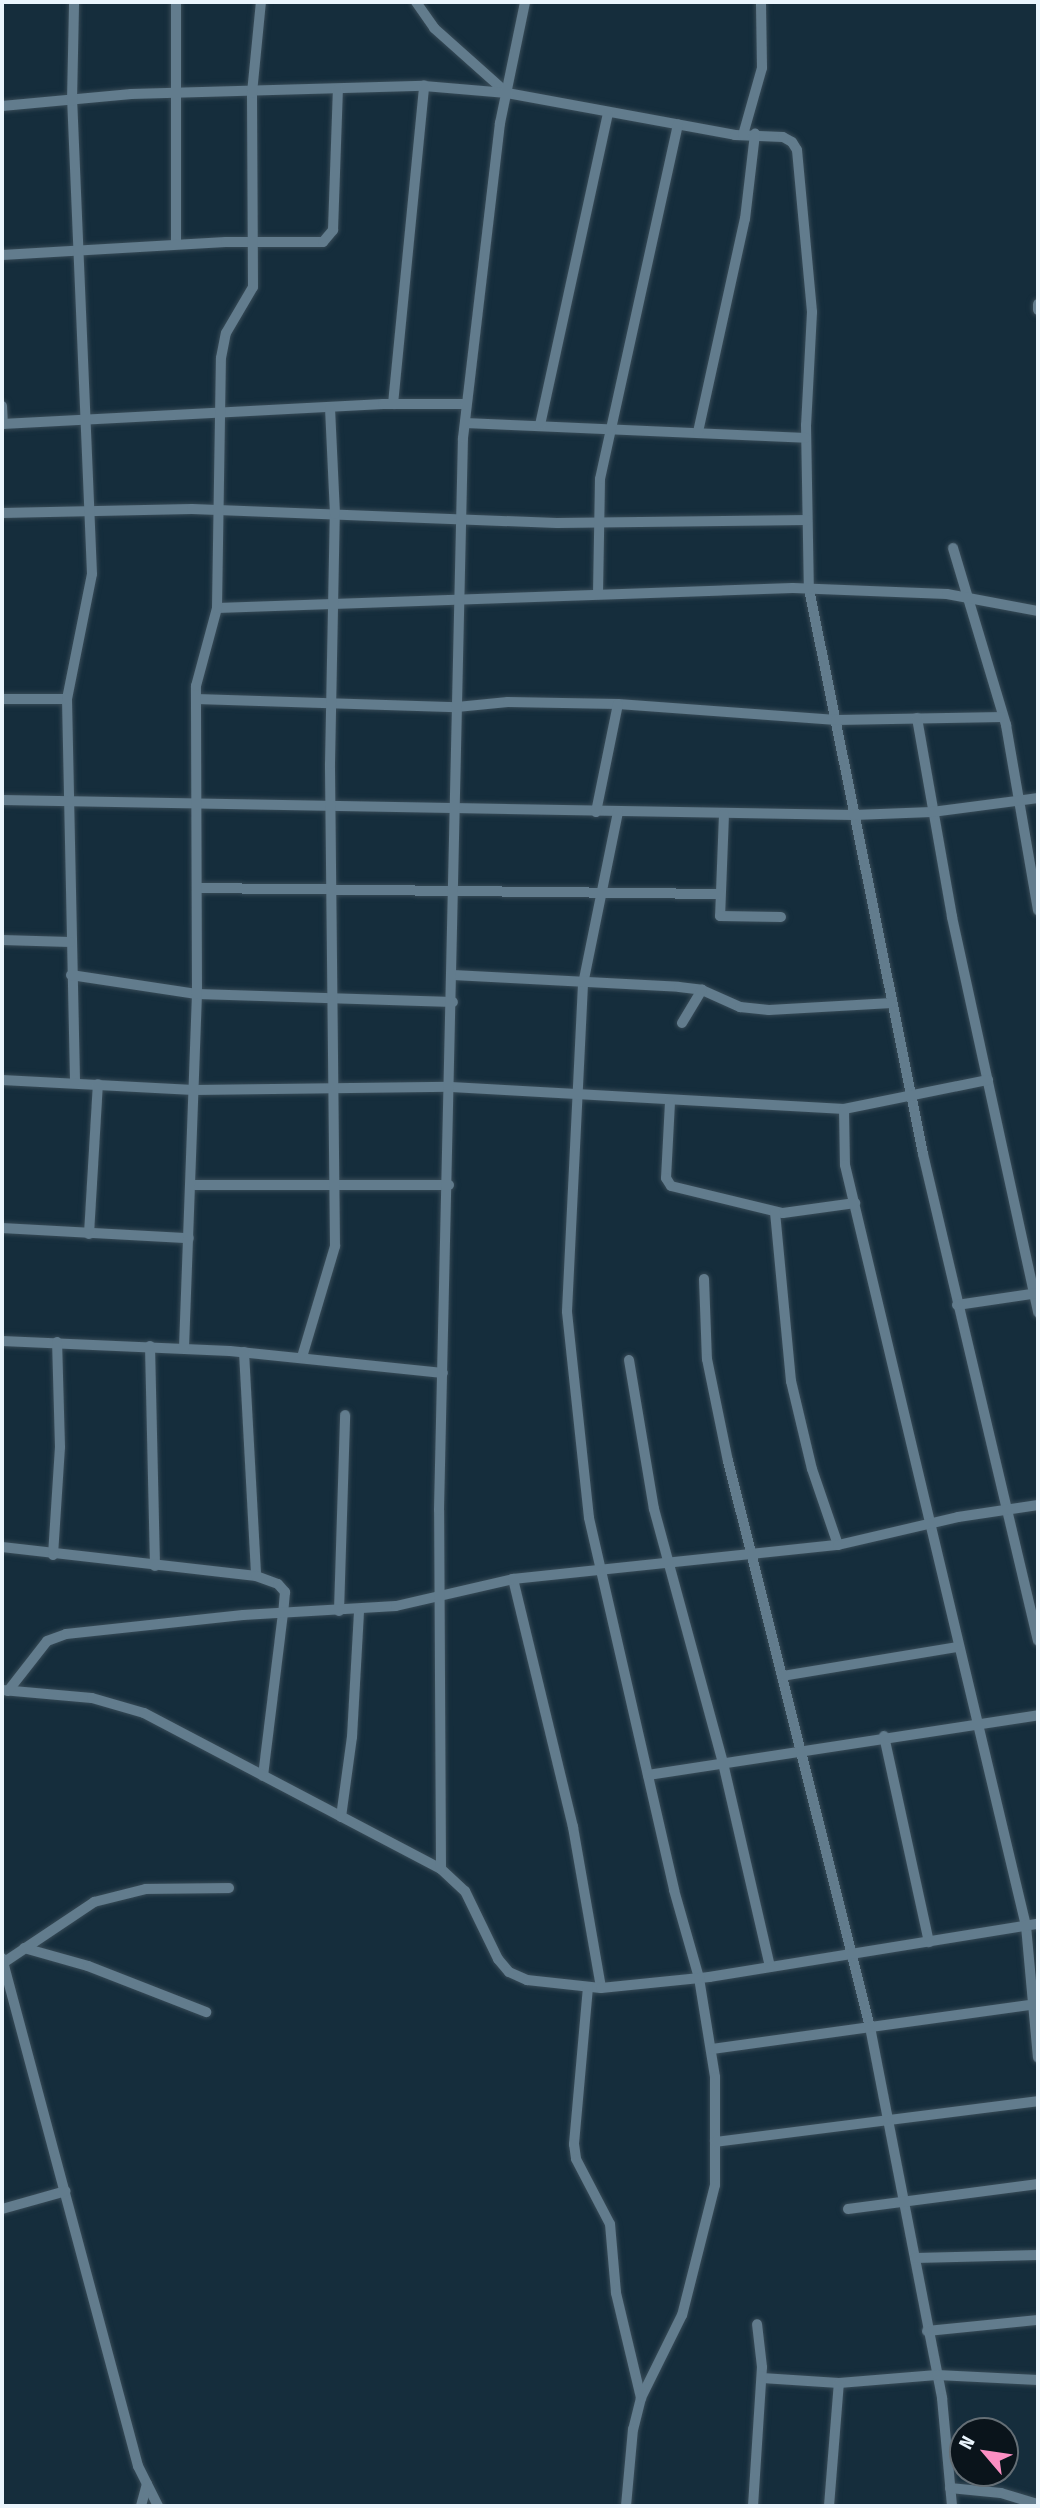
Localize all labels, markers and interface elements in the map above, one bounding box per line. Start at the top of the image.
north arrow [949,2417,1019,2487]
text: N [954,2432,980,2453]

